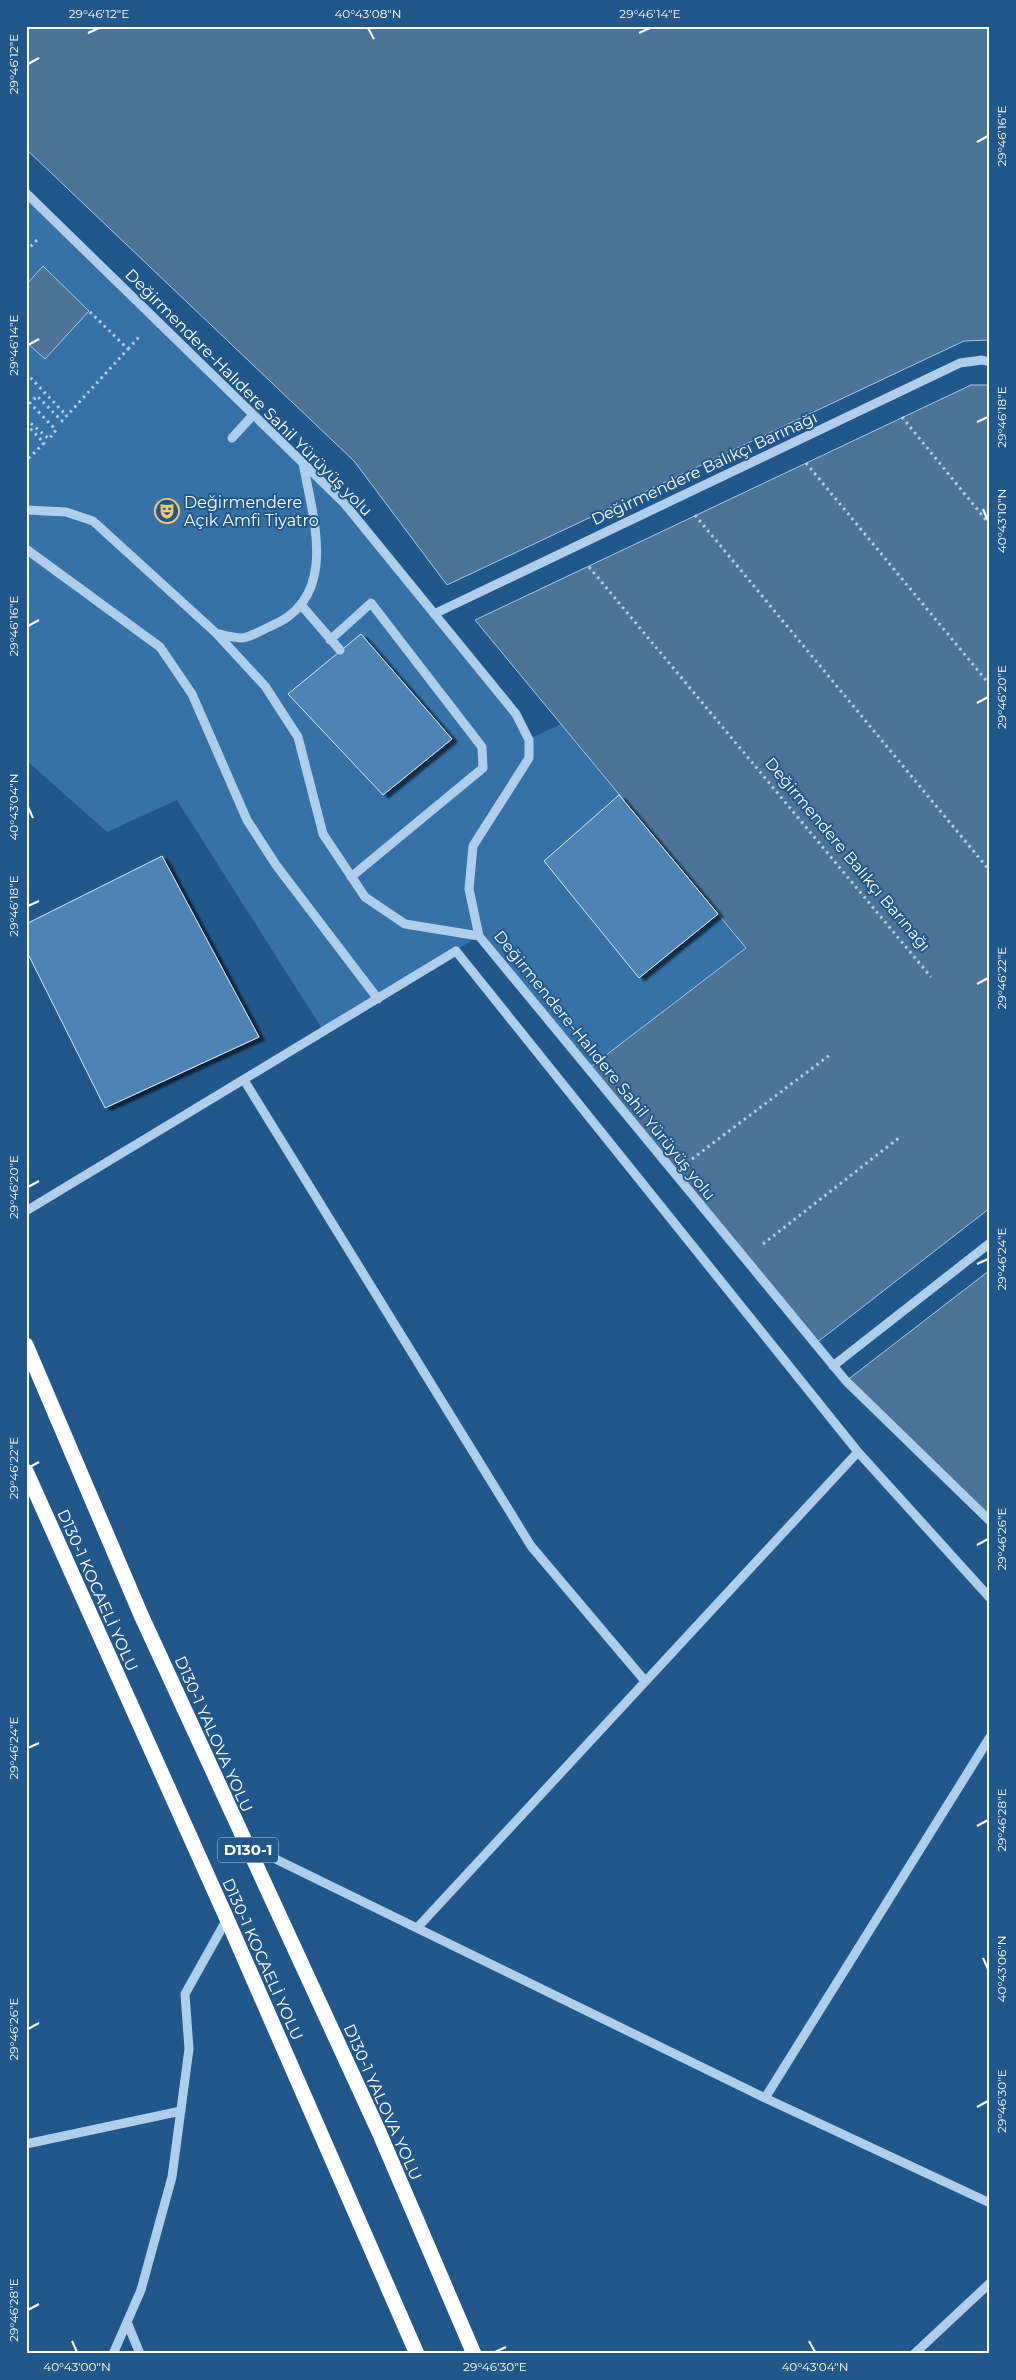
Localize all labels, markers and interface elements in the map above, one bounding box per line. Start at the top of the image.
text: 29°46'12"E [69,6,129,21]
text: 40°43'08"N [334,6,402,21]
text: 29°46'14"E [619,6,681,21]
text: 29°46'12"E [6,34,21,94]
text: 29°46'16"E [994,106,1009,166]
street label: Değirmendere-Halıdere Sahil Yürüyüş yolu [121,265,376,520]
text: 29°46'14"E [6,314,21,376]
text: 29°46'18"E [994,386,1009,448]
street label: Değirmendere Balıkçı Barınağı [588,408,820,529]
text: 40°43'10"N [994,489,1009,553]
place label: Değirmendere Açık Amfi Tiyatro [184,493,319,530]
theatre icon: Değirmendere Açık Amfi Tiyatro [154,498,180,524]
text: 29°46'16"E [6,596,21,656]
text: 29°46'20"E [994,665,1009,729]
street label: Değirmendere Balıkçı Barınağı [761,754,934,955]
text: 40°43'04"N [6,773,21,841]
text: 29°46'18"E [6,875,21,937]
street label: Değirmendere-Halıdere Sahil Yürüyüş yolu [490,927,719,1204]
text: 29°46'22"E [994,947,1009,1009]
text: 29°46'20"E [6,1155,21,1219]
text: 29°46'24"E [994,1227,1009,1291]
text: 29°46'22"E [6,1437,21,1499]
street label: D130-1 KOCAELİ YOLU [53,1506,142,1674]
text: 29°46'26"E [994,1507,1009,1571]
street label: D130-1 YALOVA YOLU [171,1653,257,1815]
text: 29°46'24"E [6,1716,21,1780]
text: 29°46'28"E [994,1788,1009,1852]
road number: D130-1 [218,1838,278,1862]
street label: D130-1 KOCAELİ YOLU [218,1875,307,2043]
text: 40°43'06"N [994,1936,1009,2002]
text: 29°46'26"E [6,1997,21,2061]
street label: D130-1 YALOVA YOLU [340,2021,426,2183]
text: 29°46'30"E [994,2069,1009,2133]
text: 29°46'28"E [6,2278,21,2342]
text: 40°43'00"N [43,2359,111,2374]
text: 29°46'30"E [463,2359,527,2374]
text: 40°43'04"N [781,2359,849,2374]

